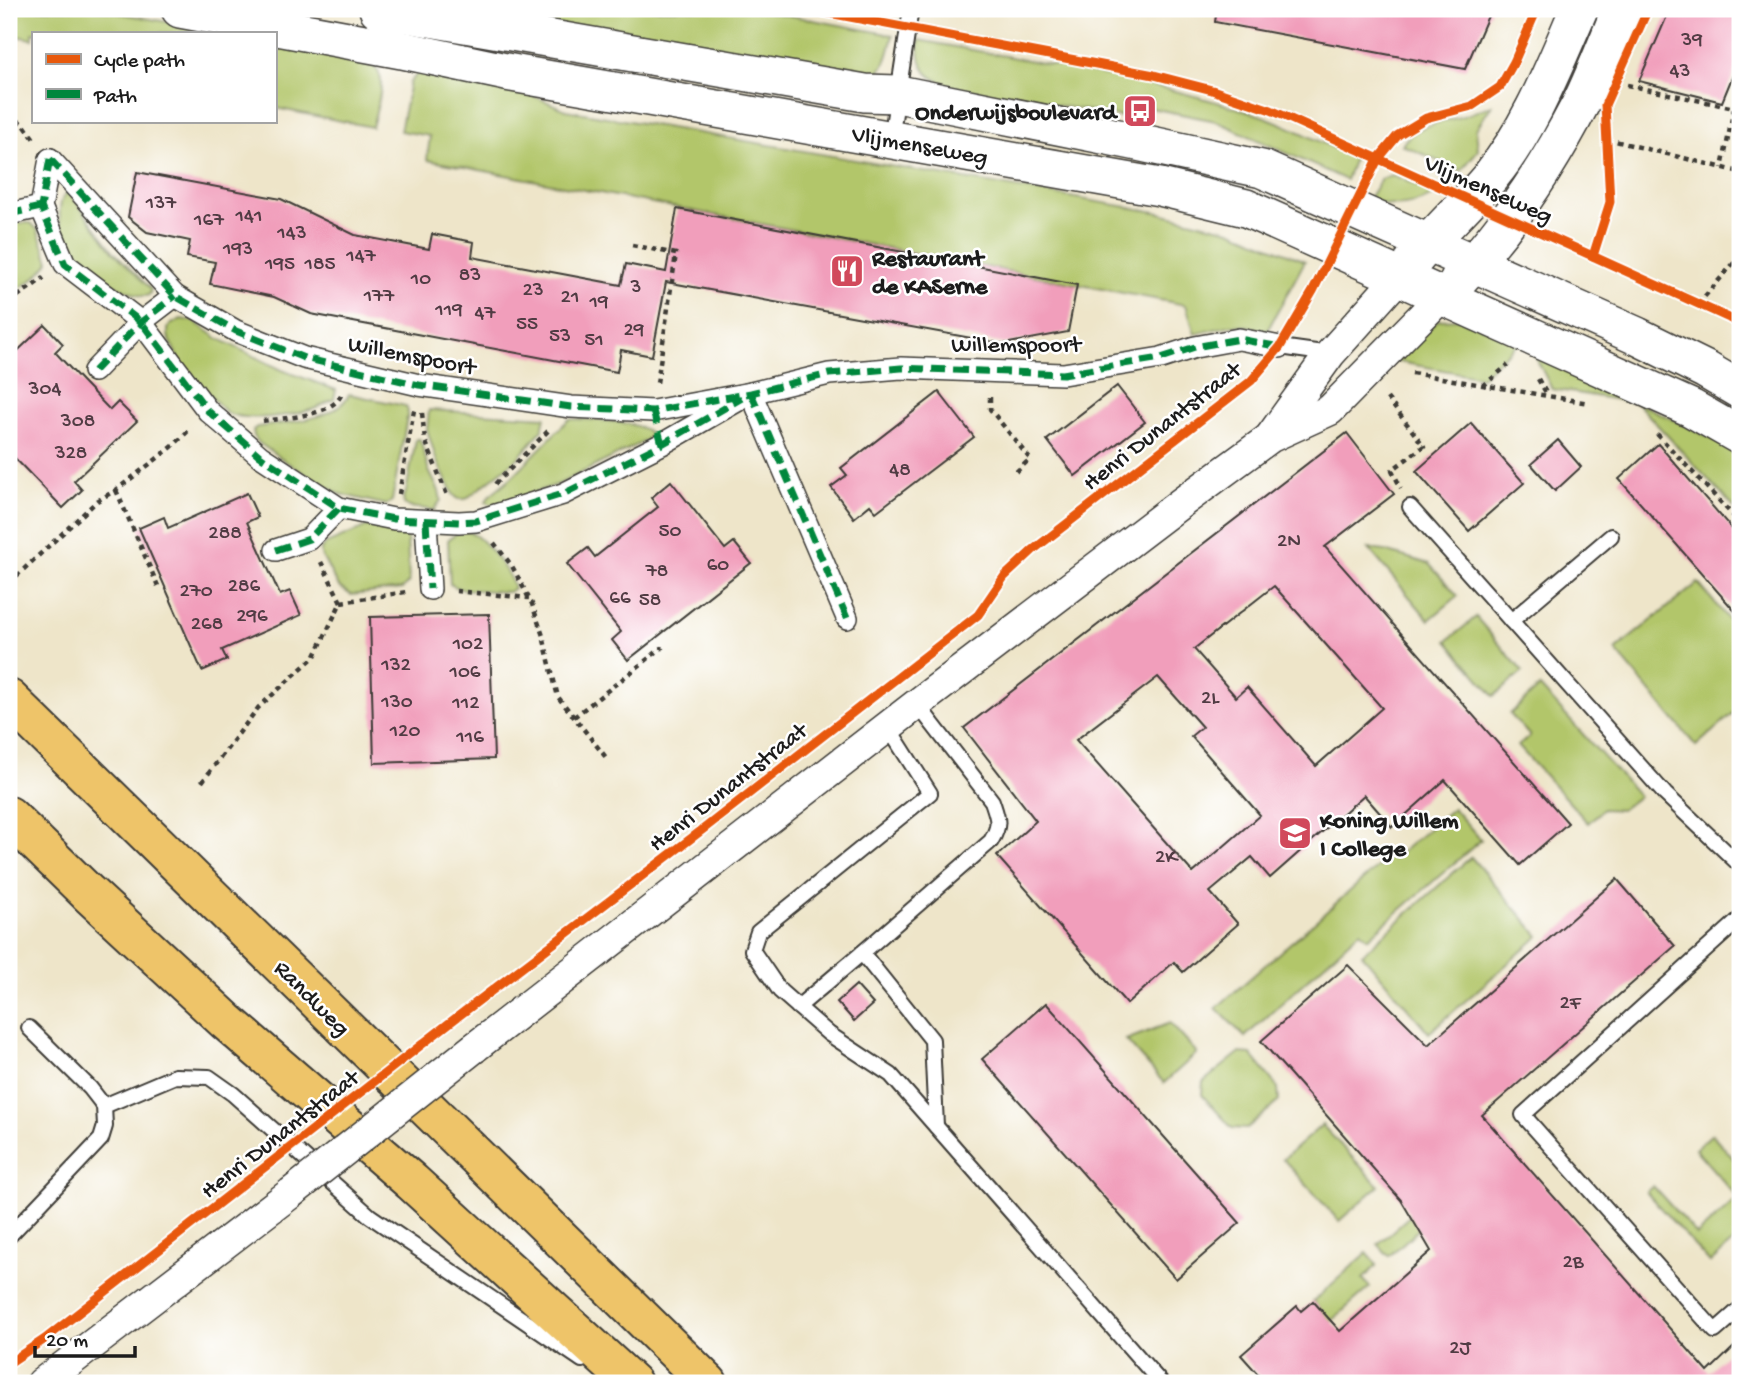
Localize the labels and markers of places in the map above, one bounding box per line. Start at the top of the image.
bus stop icon: Onderwijsboulevard [1121,92,1159,130]
place label: Onderwijsboulevard [915,100,1119,129]
place label: Restaurant de KASerne [871,246,989,303]
restaurant icon: Restaurant de KASerne [828,252,866,290]
place label: Koning Willem I College [1319,808,1459,865]
school or university icon: Koning Willem I College [1276,814,1314,852]

